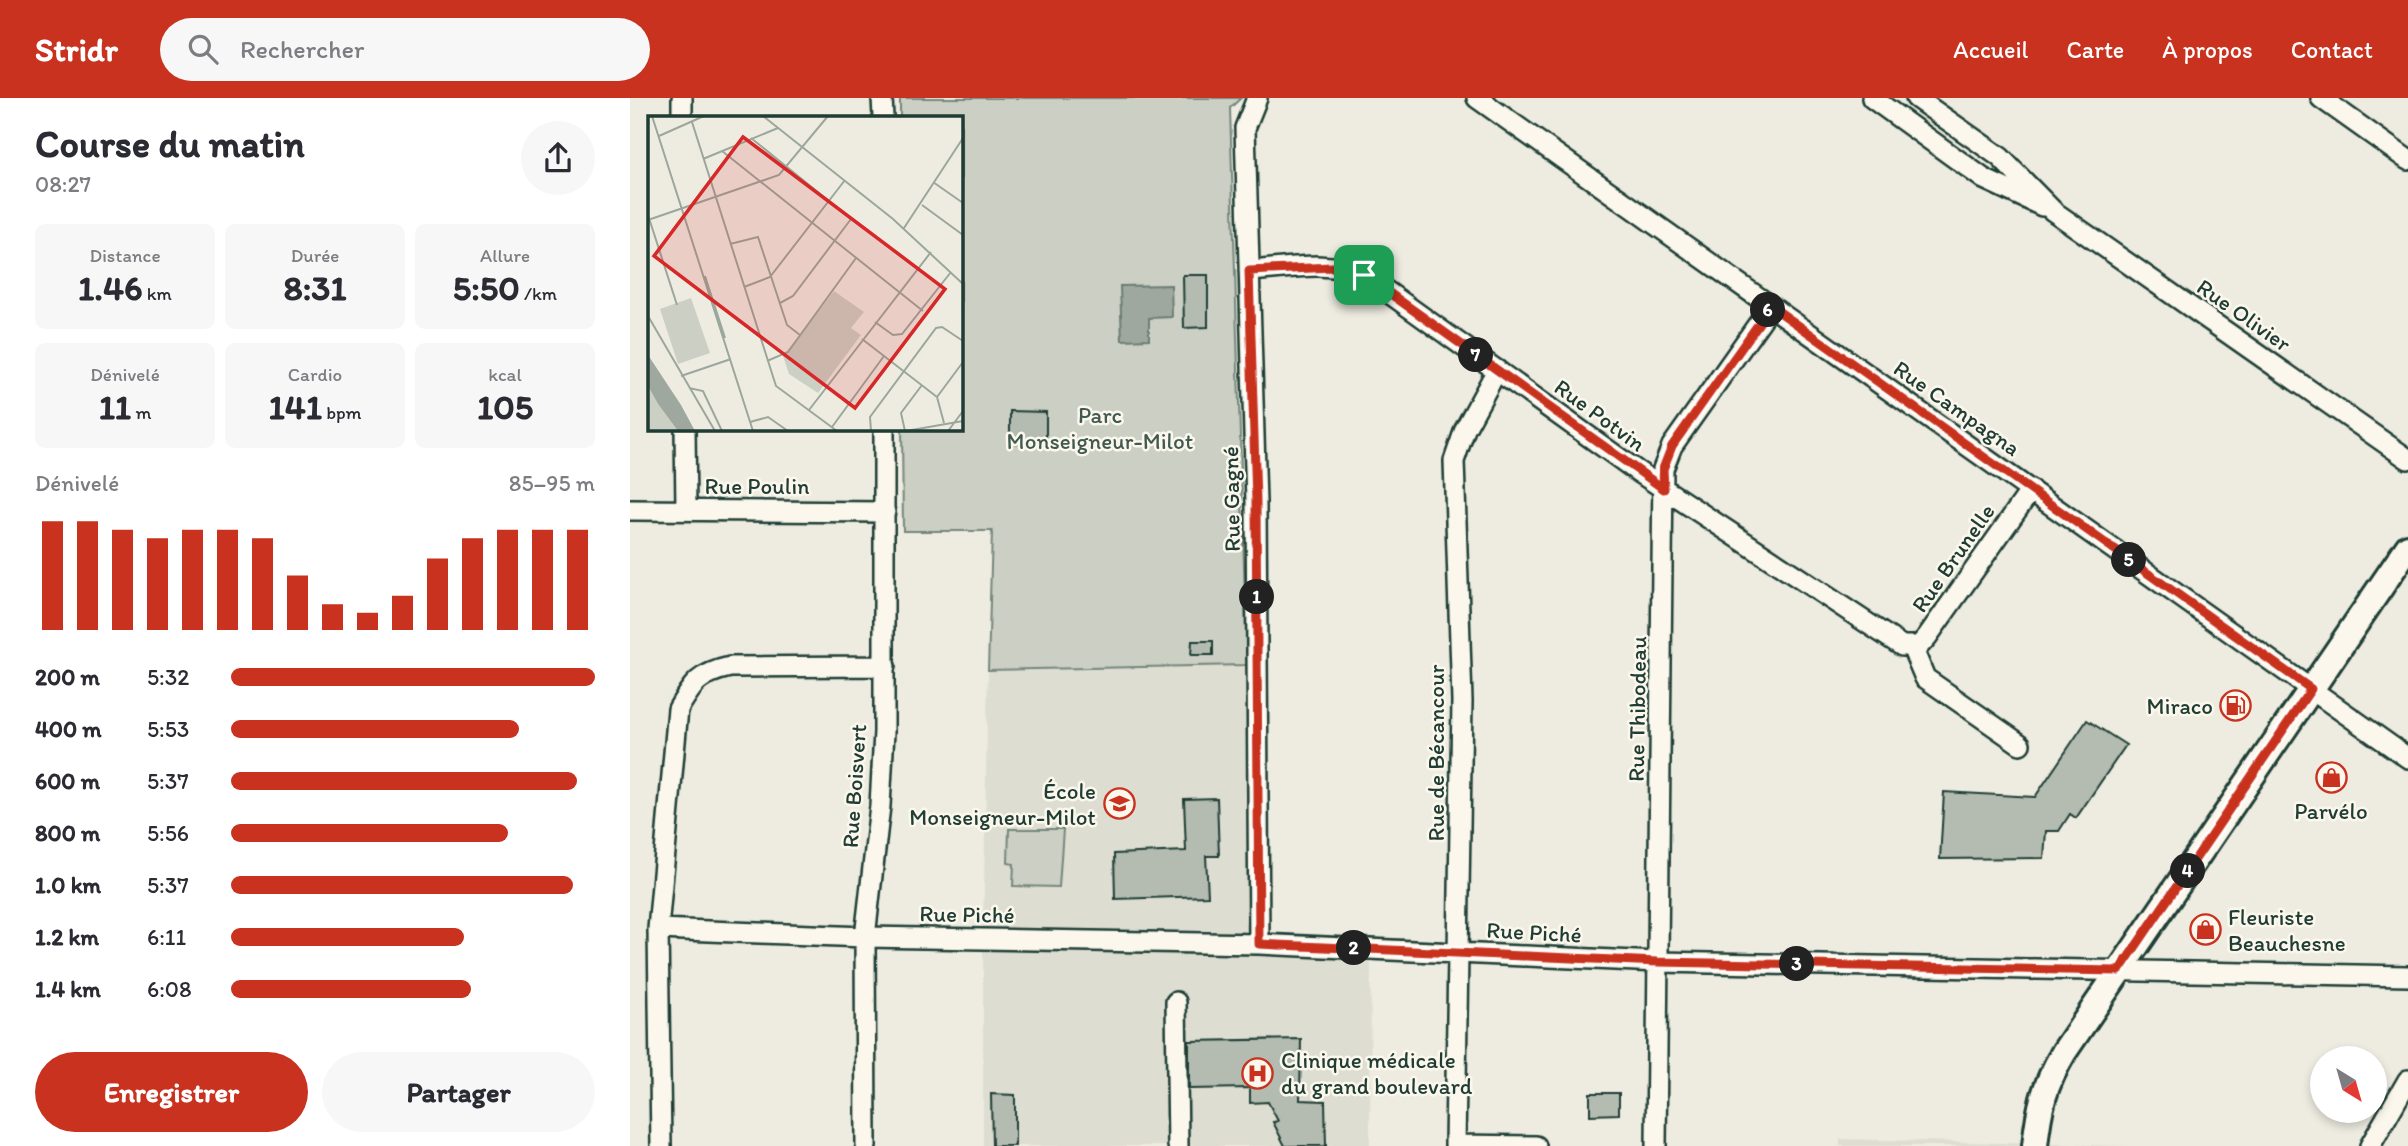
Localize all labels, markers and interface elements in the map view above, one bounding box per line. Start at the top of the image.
search box [160,18,650,81]
text: Stridr [35,30,118,69]
icon: search [184,30,222,68]
text: Rechercher [240,33,364,65]
text: Accueil [1953,35,2028,64]
text: Carte [2066,35,2124,64]
text: À propos [2162,35,2253,64]
text: Contact [2291,35,2373,64]
inset map [648,116,962,430]
text: Course du matin [35,121,305,167]
button: share [521,121,595,195]
text: 08:27 [35,170,91,198]
text: Distance [89,244,161,267]
text: Durée [291,244,339,267]
text: Allure [480,244,530,267]
pin [1334,245,1394,305]
icon: arrive [1345,256,1383,294]
text: 1.46 [78,267,143,309]
text: 8:31 [283,267,347,309]
text: 5:50 [453,267,520,309]
street label: Rue Olivier [2192,272,2296,358]
text: km [143,282,172,305]
text: /km [520,282,557,305]
pin: 6 [1750,292,1786,328]
text: 6 [1762,298,1773,321]
pin: 7 [1458,338,1494,372]
text: 7 [1471,343,1480,366]
street label: Rue Campagna [1888,354,2026,462]
text: Dénivelé [90,363,160,386]
text: Cardio [288,363,342,386]
text: kcal [488,363,522,386]
street label: Rue Potvin [1549,373,1651,457]
text: 11 [99,386,131,428]
text: 141 [268,386,322,428]
text: 105 [477,386,533,428]
text: m [131,401,151,424]
text: bpm [322,401,362,424]
park label: Parc Monseigneur-Milot [1007,401,1193,455]
street label: Rue Gagné [1216,446,1246,552]
text: Dénivelé [35,469,119,497]
text: 85–95 m [509,469,595,497]
street label: Rue Poulin [705,472,809,500]
street label: Rue Brunelle [1905,498,2001,618]
pin: 5 [2112,542,2146,578]
text: 5 [2124,548,2133,571]
pin: 1 [1240,580,1274,614]
text: 1 [1252,585,1261,608]
street label: Rue Thibodeau [1622,636,1652,782]
text: 200 m [35,663,100,691]
text: 5:32 [147,663,189,691]
street label: Rue de Bécancour [1422,664,1450,841]
fuel station icon: Miraco [2219,689,2253,723]
place label: Miraco [2146,692,2213,720]
text: 400 m [35,715,102,743]
text: 5:53 [147,715,189,743]
street label: Rue Boisvert [836,723,872,849]
shop icon: Parvélo [2314,760,2348,794]
text: 600 m [35,767,100,795]
text: 5:37 [147,767,189,795]
place label: École Monseigneur-Milot [909,777,1096,831]
school or university icon: École Monseigneur-Milot [1102,787,1136,821]
place label: Parvélo [2294,797,2368,825]
text: 800 m [35,819,100,847]
text: 5:56 [147,819,189,847]
pin: 4 [2170,854,2206,888]
text: 4 [2182,859,2193,882]
text: 1.0 km [35,871,101,899]
text: 5:37 [147,871,189,899]
street label: Rue Piché [919,899,1015,929]
place label: Fleuriste Beauchesne [2228,903,2346,957]
shop icon: Fleuriste Beauchesne [2188,913,2222,947]
street label: Rue Piché [1486,916,1582,948]
text: 1.2 km [35,923,99,951]
text: 6:11 [147,923,186,951]
pin: 2 [1336,930,1372,966]
text: 2 [1349,936,1359,959]
pin: 3 [1780,946,1814,982]
text: 3 [1791,952,1802,975]
text: 1.4 km [35,975,101,1003]
text: 6:08 [147,975,192,1003]
place label: Clinique médicale du grand boulevard [1281,1046,1473,1100]
north arrow [2310,1046,2387,1124]
map controls [2310,1046,2387,1123]
button: Enregistrer [35,1052,308,1132]
button: Partager [322,1052,595,1132]
hospital icon: Clinique médicale du grand boulevard [1241,1056,1275,1090]

